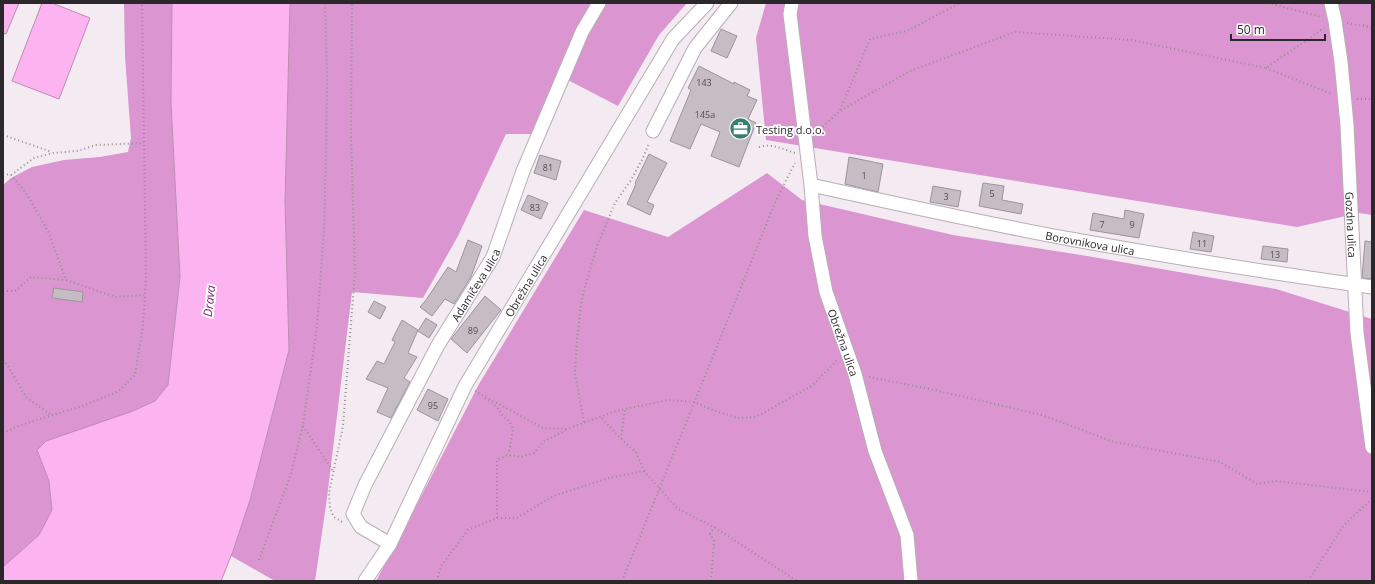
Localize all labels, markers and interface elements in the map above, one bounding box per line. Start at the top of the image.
scale bar [1231,16,1325,42]
text: 50 m [1237,21,1265,38]
house number: 143 [696,76,712,89]
house number: 145a [695,108,715,121]
office icon: Testing d.o.o. [728,116,754,142]
place label: Testing d.o.o. [756,122,824,137]
house number: 81 [543,161,553,174]
house number: 1 [861,169,867,182]
house number: 5 [989,187,995,200]
house number: 3 [943,190,949,203]
street label: Gozdna ulica [1343,191,1361,258]
house number: 83 [530,201,540,214]
house number: 7 [1099,218,1105,231]
house number: 9 [1129,218,1135,231]
street label: Borovnikova ulica [1044,227,1136,258]
house number: 11 [1197,237,1207,250]
street label: Adamičeva ulica [447,247,503,324]
house number: 13 [1270,248,1280,261]
street label: Obrežna ulica [501,251,550,319]
water label: Drava [199,284,219,318]
street label: Obrežna ulica [825,306,863,378]
house number: 89 [468,324,478,337]
house number: 95 [428,399,438,412]

